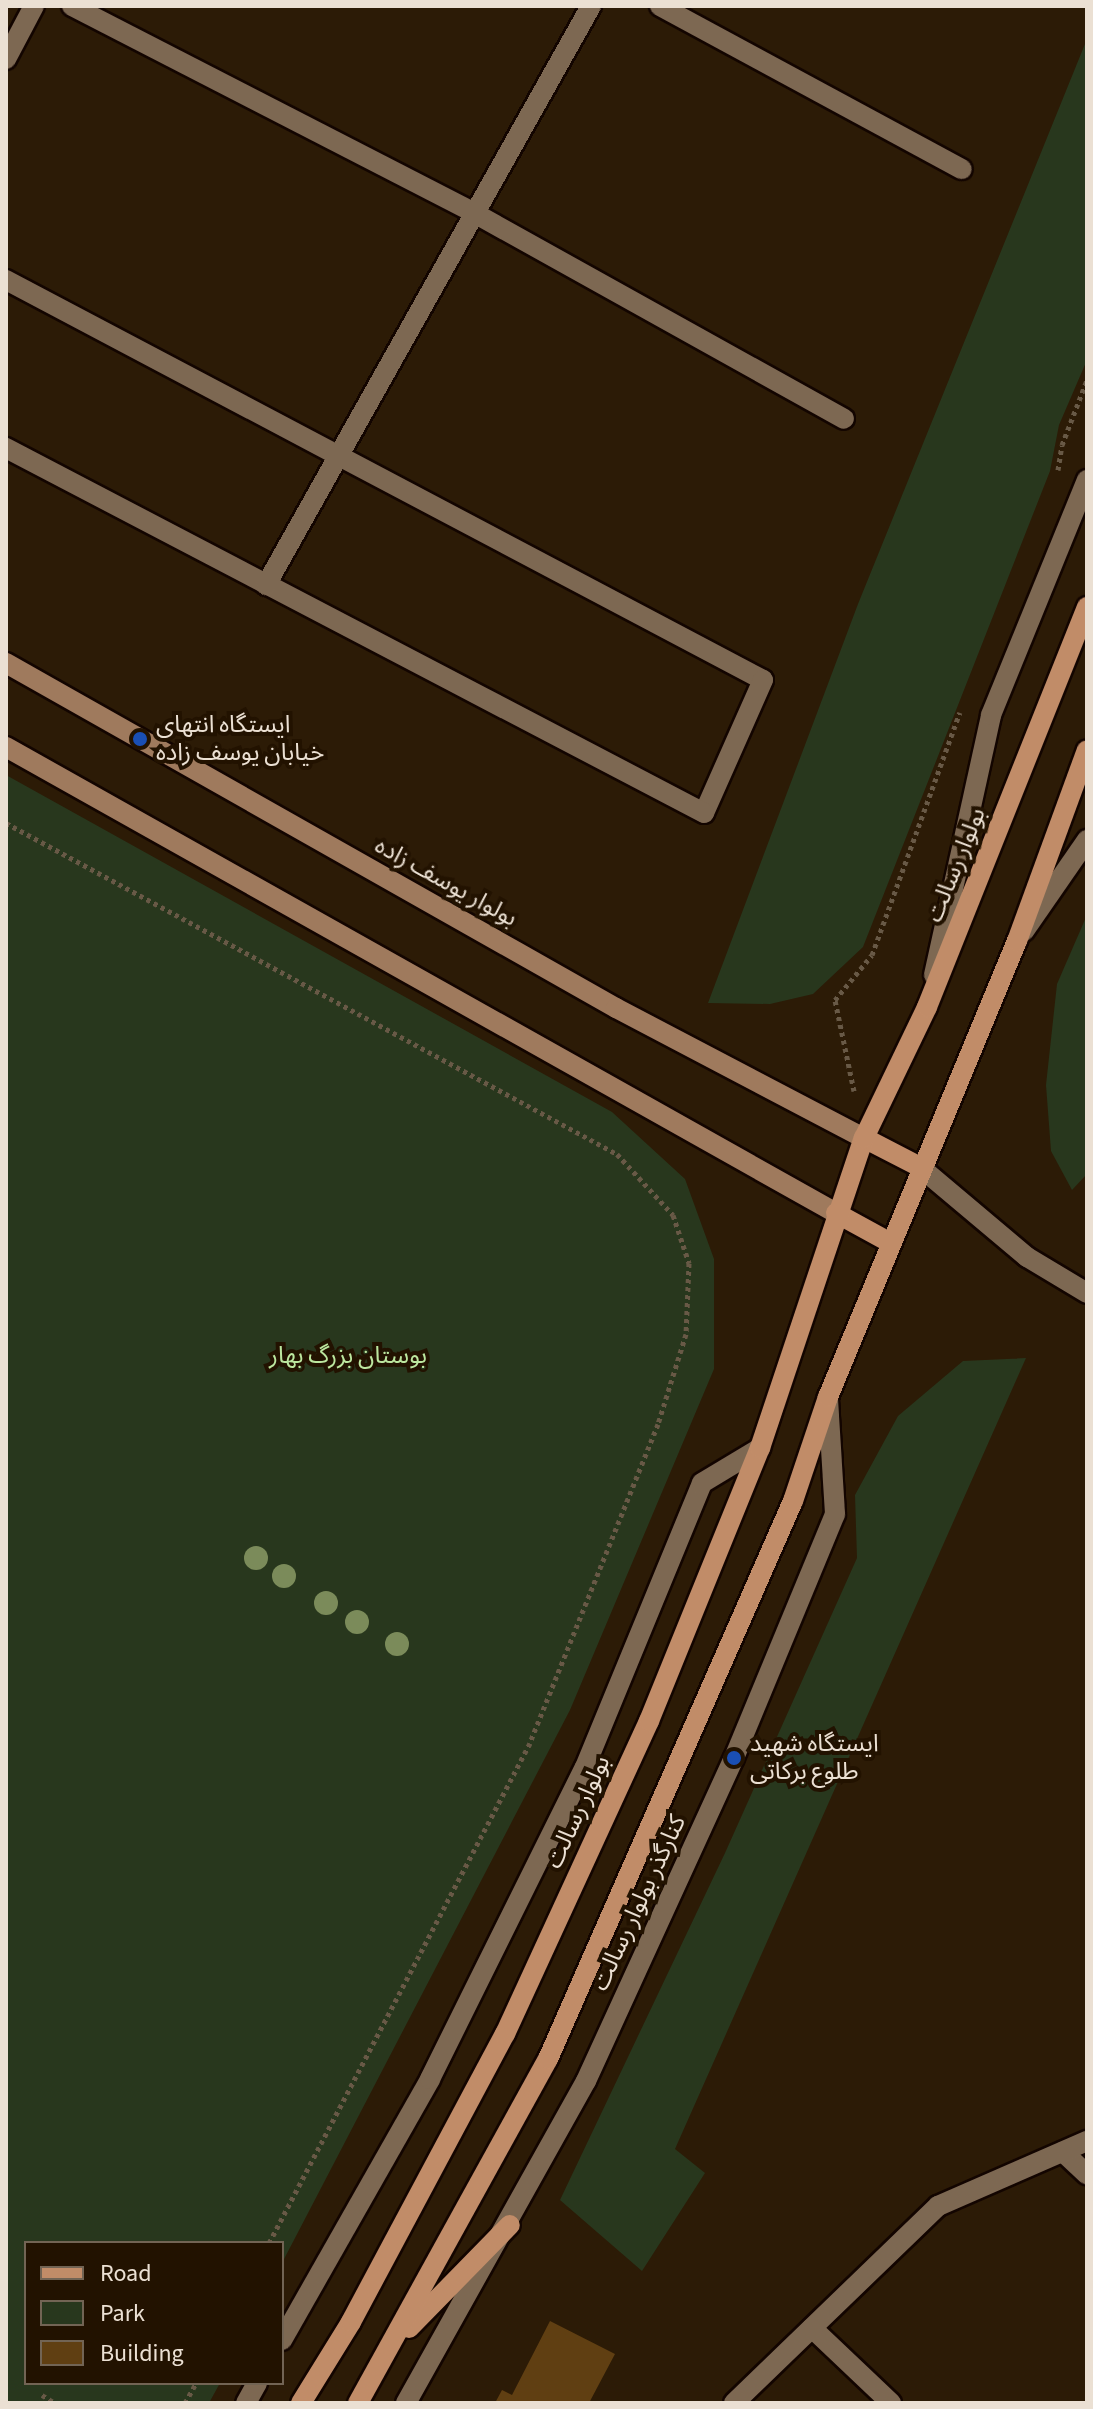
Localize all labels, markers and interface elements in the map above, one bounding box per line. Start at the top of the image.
place label: ایستگاه انتهای خیابان یوسف زاده [156,711,324,767]
marker: ایستگاه انتهای خیابان یوسف زاده [131,730,149,748]
street label: بولوار رسالت [920,803,992,927]
street label: بولوار یوسف زاده [370,831,522,933]
park label: بوستان بزرگ بهار [269,1342,427,1370]
place label: ایستگاه شهید طلوع برکاتی [750,1730,879,1786]
marker: ایستگاه شهید طلوع برکاتی [725,1749,743,1767]
street label: بولوار رسالت [539,1751,617,1873]
street label: کنارگذر بولوار رسالت [586,1811,692,1995]
legend [24,2241,284,2385]
text: Road [100,2256,152,2291]
text: Park [100,2296,145,2331]
text: Building [100,2336,184,2371]

